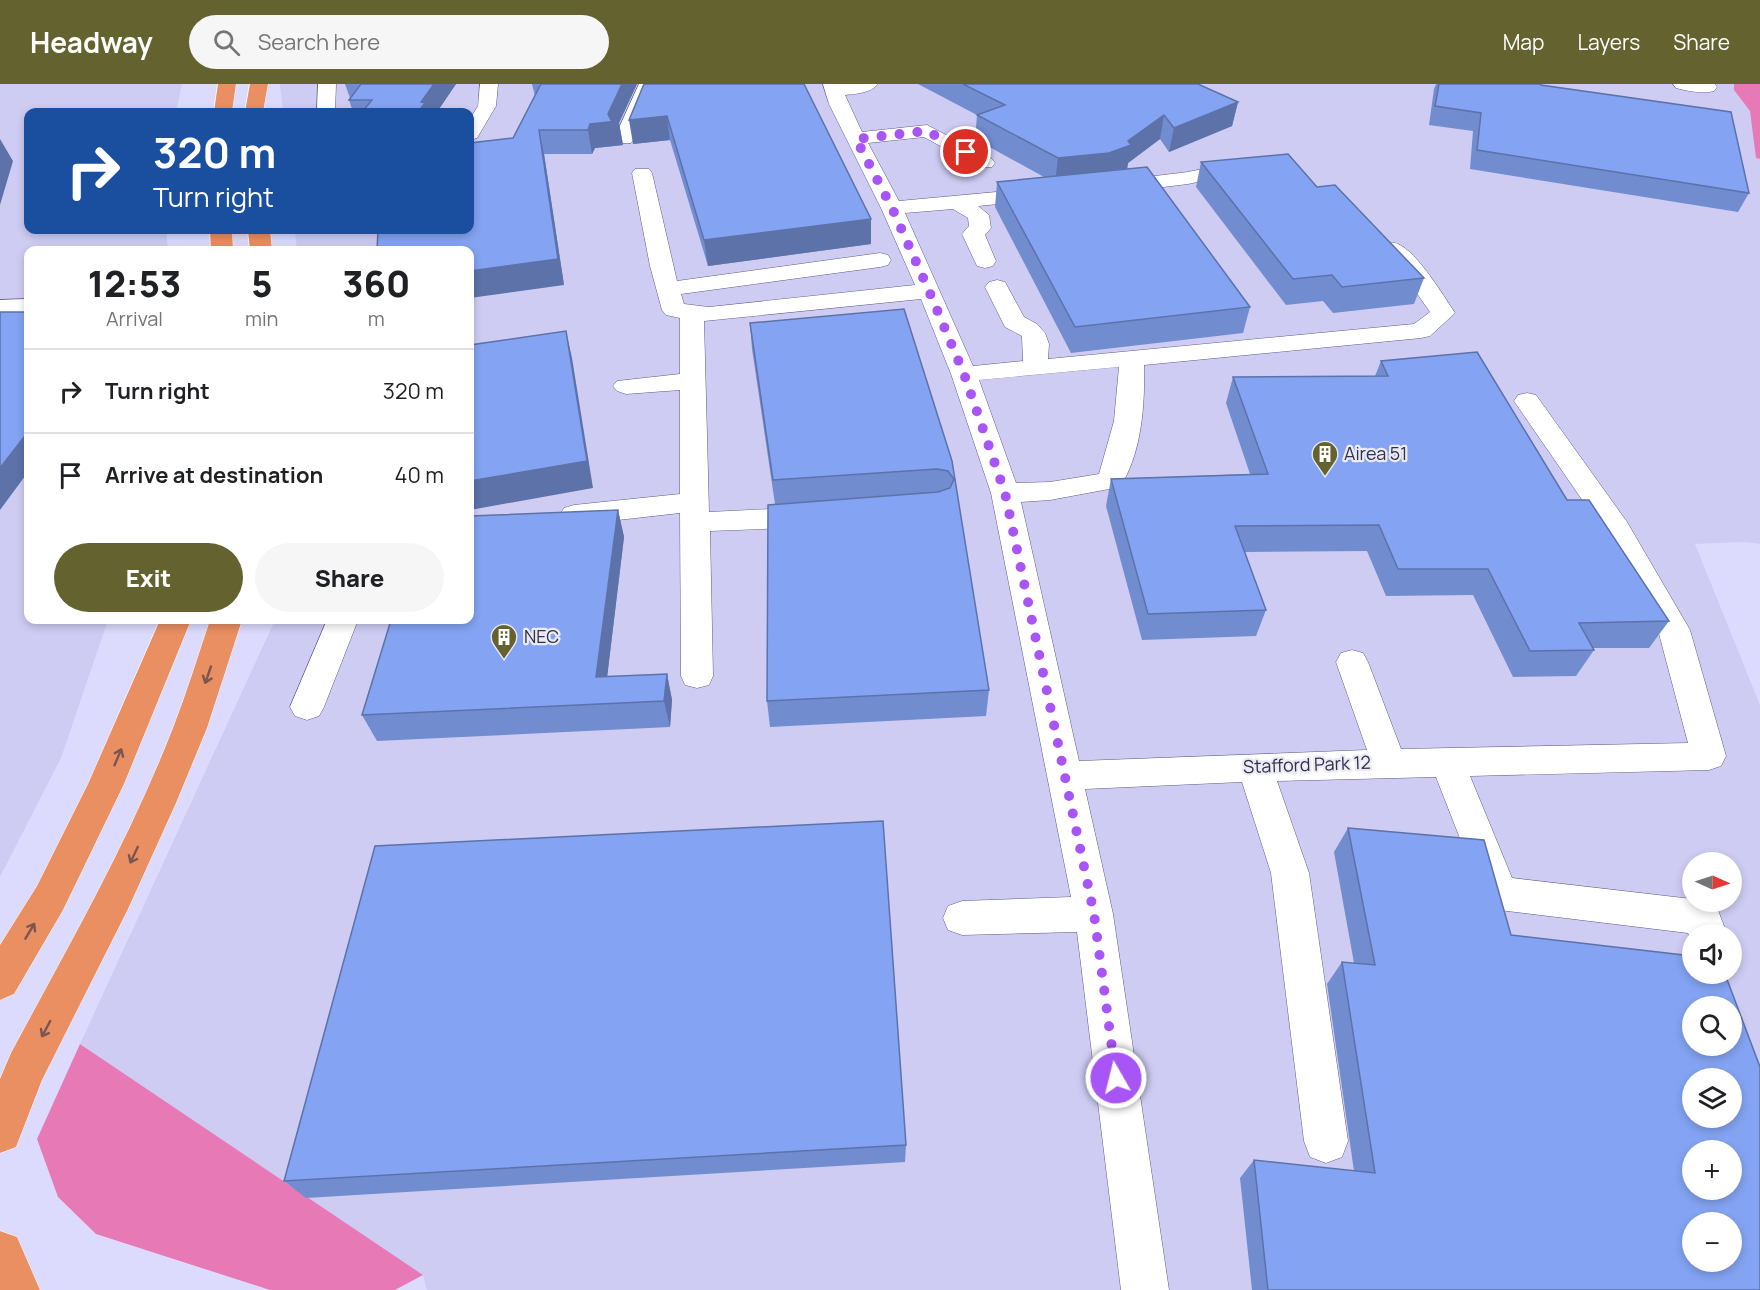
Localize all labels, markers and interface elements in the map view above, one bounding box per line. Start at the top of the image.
search box [189,15,609,69]
text: Headway [30,23,153,61]
icon: search [210,26,243,59]
text: Search here [258,27,380,57]
text: Map [1503,28,1544,56]
text: Layers [1577,28,1640,56]
text: Share [1673,28,1730,56]
text: 320 m [153,123,276,181]
pin [940,126,991,177]
icon: right [54,132,132,210]
icon: arrive [949,135,982,168]
text: Turn right [153,178,274,215]
text: 12:53 [88,259,181,308]
text: 5 [251,259,272,308]
text: 360 [342,259,410,308]
text: Arrival [106,305,163,332]
text: min [245,305,279,332]
text: m [368,305,385,332]
icon: right [54,375,87,408]
text: Turn right [105,376,210,406]
text: 320 m [383,376,444,406]
building icon: Airea 51 [1310,439,1340,477]
place label: Airea 51 [1344,441,1407,465]
icon: arrive [54,459,87,492]
text: Arrive at destination [105,460,323,490]
text: 40 m [395,460,444,490]
button: Exit [54,543,243,612]
button: Share [255,543,444,612]
building icon: NEC [489,622,519,660]
place label: NEC [524,624,559,648]
one-way arrow [202,665,213,684]
one-way arrow [113,749,124,767]
street label: Stafford Park 12 [1243,750,1371,778]
one-way arrow [128,846,140,864]
north arrow [1682,852,1742,912]
map controls [1682,852,1742,1272]
one-way arrow [25,923,37,940]
button: sound [1682,924,1742,984]
button: search [1682,996,1742,1056]
one-way arrow [40,1020,51,1038]
position arrow [1084,1046,1148,1110]
button: layers [1682,1068,1742,1128]
button: + [1682,1140,1742,1200]
button: − [1682,1212,1742,1272]

